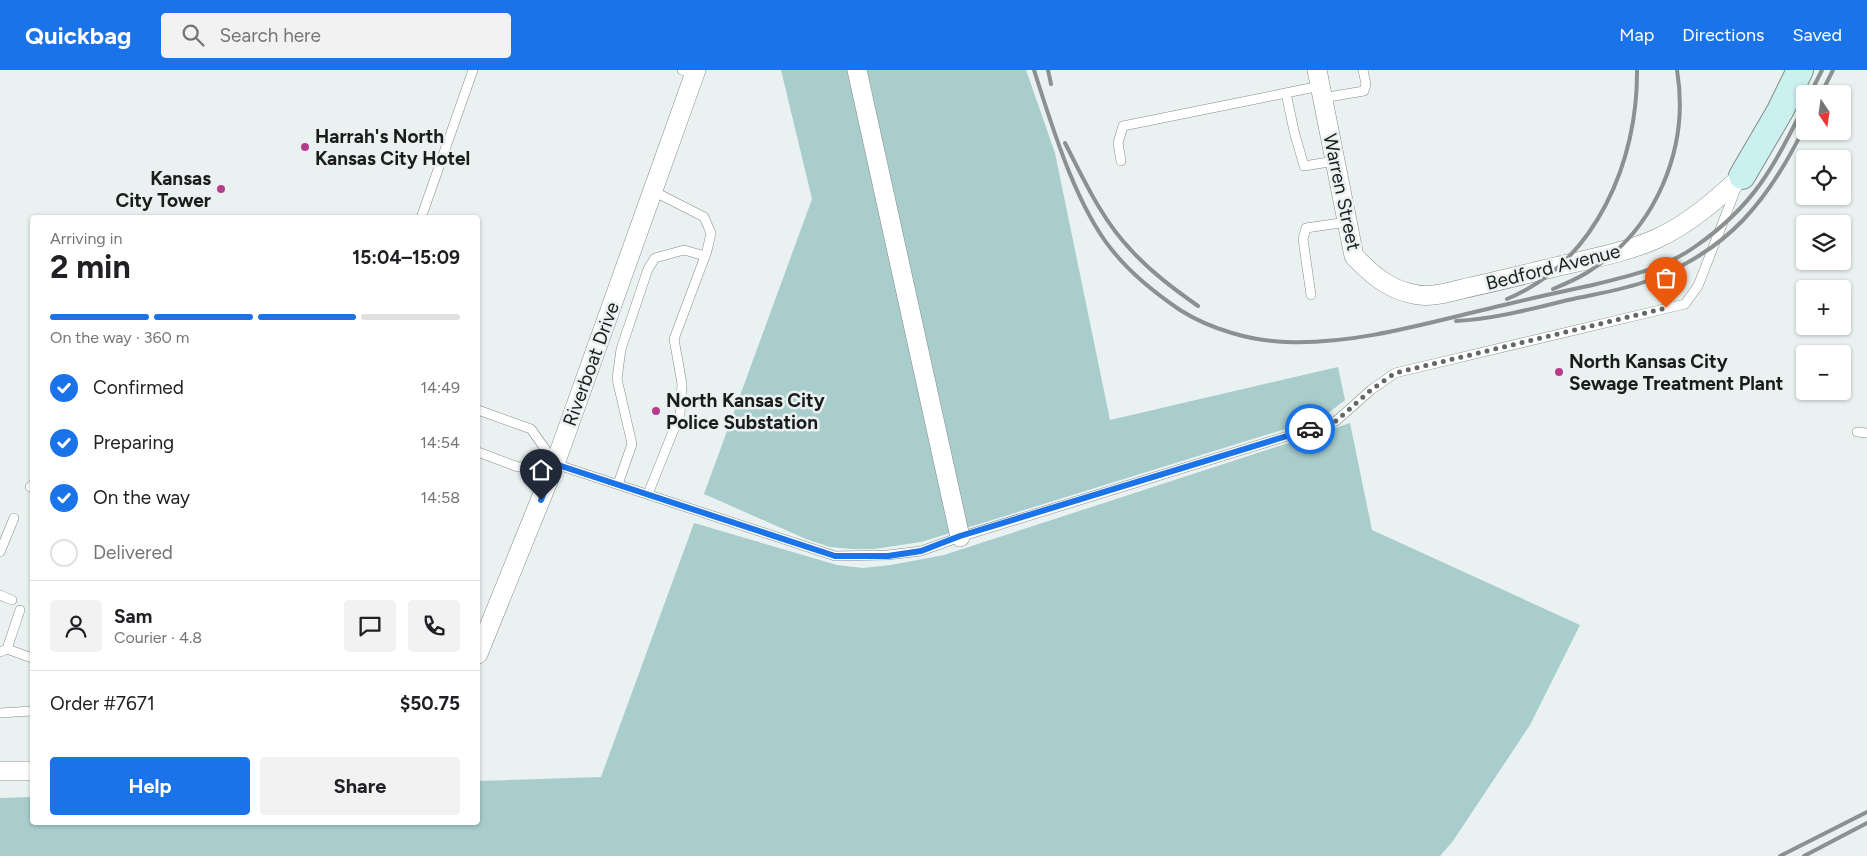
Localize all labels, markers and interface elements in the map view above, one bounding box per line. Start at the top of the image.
search box [161,13,511,58]
text: Quickbag [25,21,131,50]
icon: search [179,21,207,49]
text: Search here [219,24,321,47]
text: Map [1619,24,1654,46]
text: Directions [1682,24,1764,46]
text: Saved [1792,24,1842,46]
north arrow [1796,85,1851,140]
map controls [1796,85,1851,400]
place label: Harrah's North Kansas City Hotel [315,125,470,170]
street label: Warren Street [1318,131,1366,253]
marker: Harrah's North Kansas City Hotel [299,141,311,153]
button: locate [1796,150,1851,205]
place label: Kansas City Tower [115,167,211,212]
marker: Kansas City Tower [215,183,227,195]
button: layers [1796,215,1851,270]
text: Arriving in [50,229,122,248]
street label: Bedford Avenue [1483,239,1623,295]
text: 15:04–15:09 [352,246,460,269]
text: 2 min [50,248,131,286]
pin [1645,257,1687,308]
icon: bag [1652,264,1680,292]
button: + [1796,280,1851,335]
street label: Riverboat Drive [558,299,624,429]
text: On the way · 360 m [50,328,189,347]
button: − [1796,345,1851,400]
place label: North Kansas City Sewage Treatment Plant [1569,350,1784,395]
marker: North Kansas City Sewage Treatment Plant [1553,366,1565,378]
icon: check [50,374,78,402]
text: Confirmed [93,376,184,399]
text: 14:49 [420,378,460,397]
place label: North Kansas City Police Substation [666,389,825,434]
courier [1285,404,1335,454]
marker: North Kansas City Police Substation [650,405,662,417]
icon: car [1296,415,1324,443]
icon: check [50,429,78,457]
text: Preparing [93,431,174,454]
text: 14:54 [420,433,460,452]
pin [520,449,562,500]
icon: home [527,456,555,484]
icon: check [50,484,78,512]
text: On the way [93,486,190,509]
text: 14:58 [420,488,460,507]
text: Delivered [93,541,173,564]
button: person [50,600,102,652]
button: chat [344,600,396,652]
button: phone [408,600,460,652]
text: Sam [114,605,152,628]
text: Courier · 4.8 [114,628,202,647]
text: Order #7671 [50,692,155,715]
text: $50.75 [400,692,460,715]
button: Help [50,757,250,815]
button: Share [260,757,460,815]

